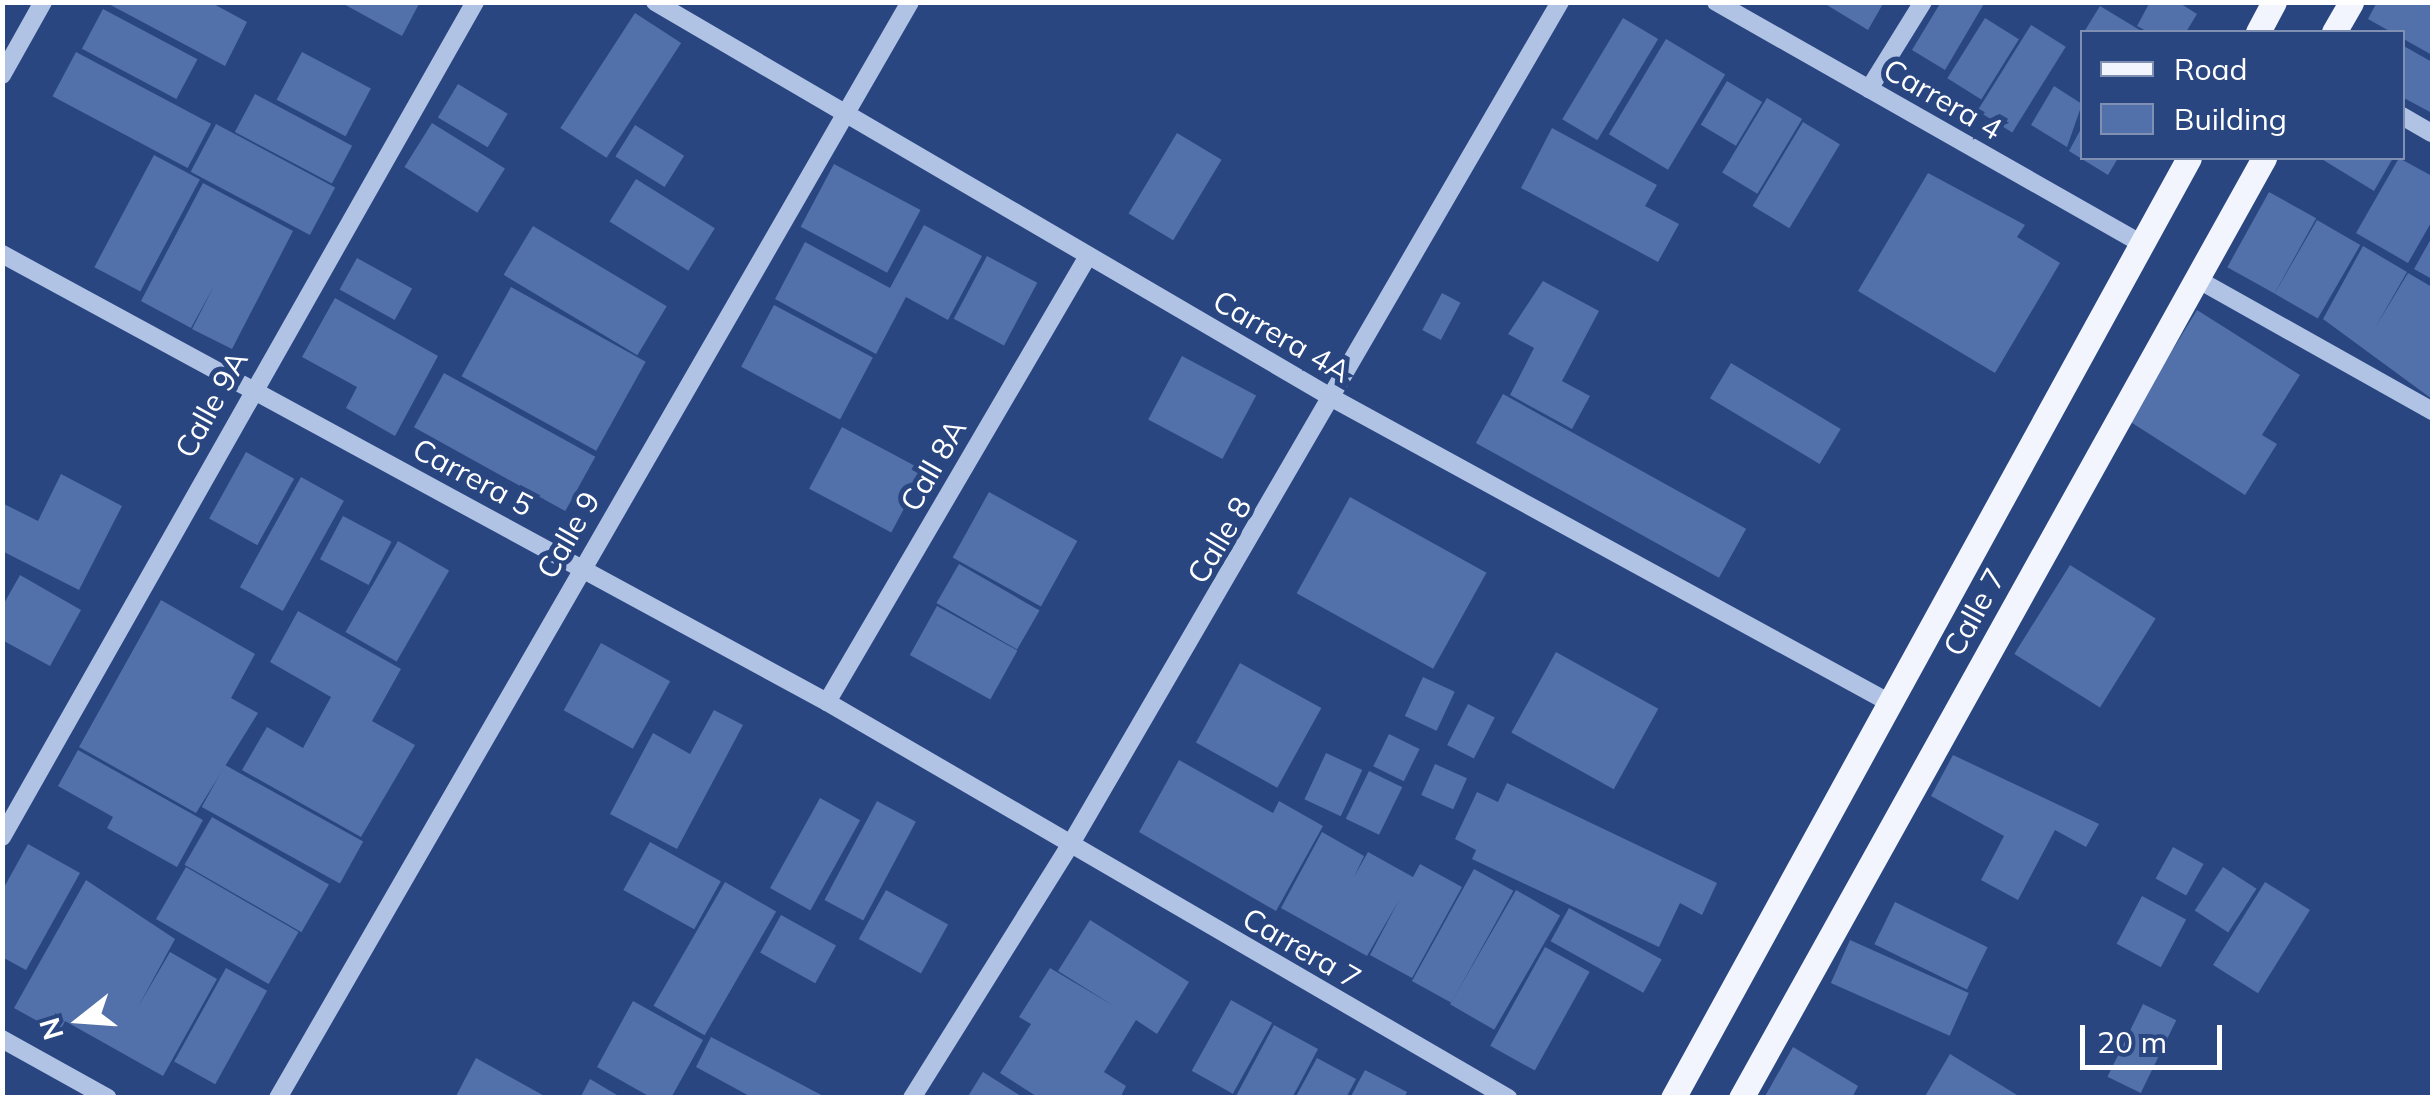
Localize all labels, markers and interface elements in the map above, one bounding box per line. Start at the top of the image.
legend [2080,30,2405,160]
text: Road [2174,50,2248,88]
street label: Carrera 4 [1877,51,2009,147]
text: Building [2174,100,2287,138]
street label: Carrera 4A [1207,282,1357,390]
street label: Calle 9A [167,344,255,464]
street label: Call 8A [892,413,974,517]
street label: Carrera 5 [407,430,539,524]
street label: Calle 9 [529,485,607,585]
street label: Calle 8 [1179,490,1259,590]
street label: Calle 7 [1935,562,2013,662]
street label: Carrera 7 [1236,900,1368,996]
north arrow [30,970,130,1070]
scale bar [2085,1005,2228,1067]
text: N [31,1014,71,1044]
text: 20 m [2097,1023,2167,1061]

